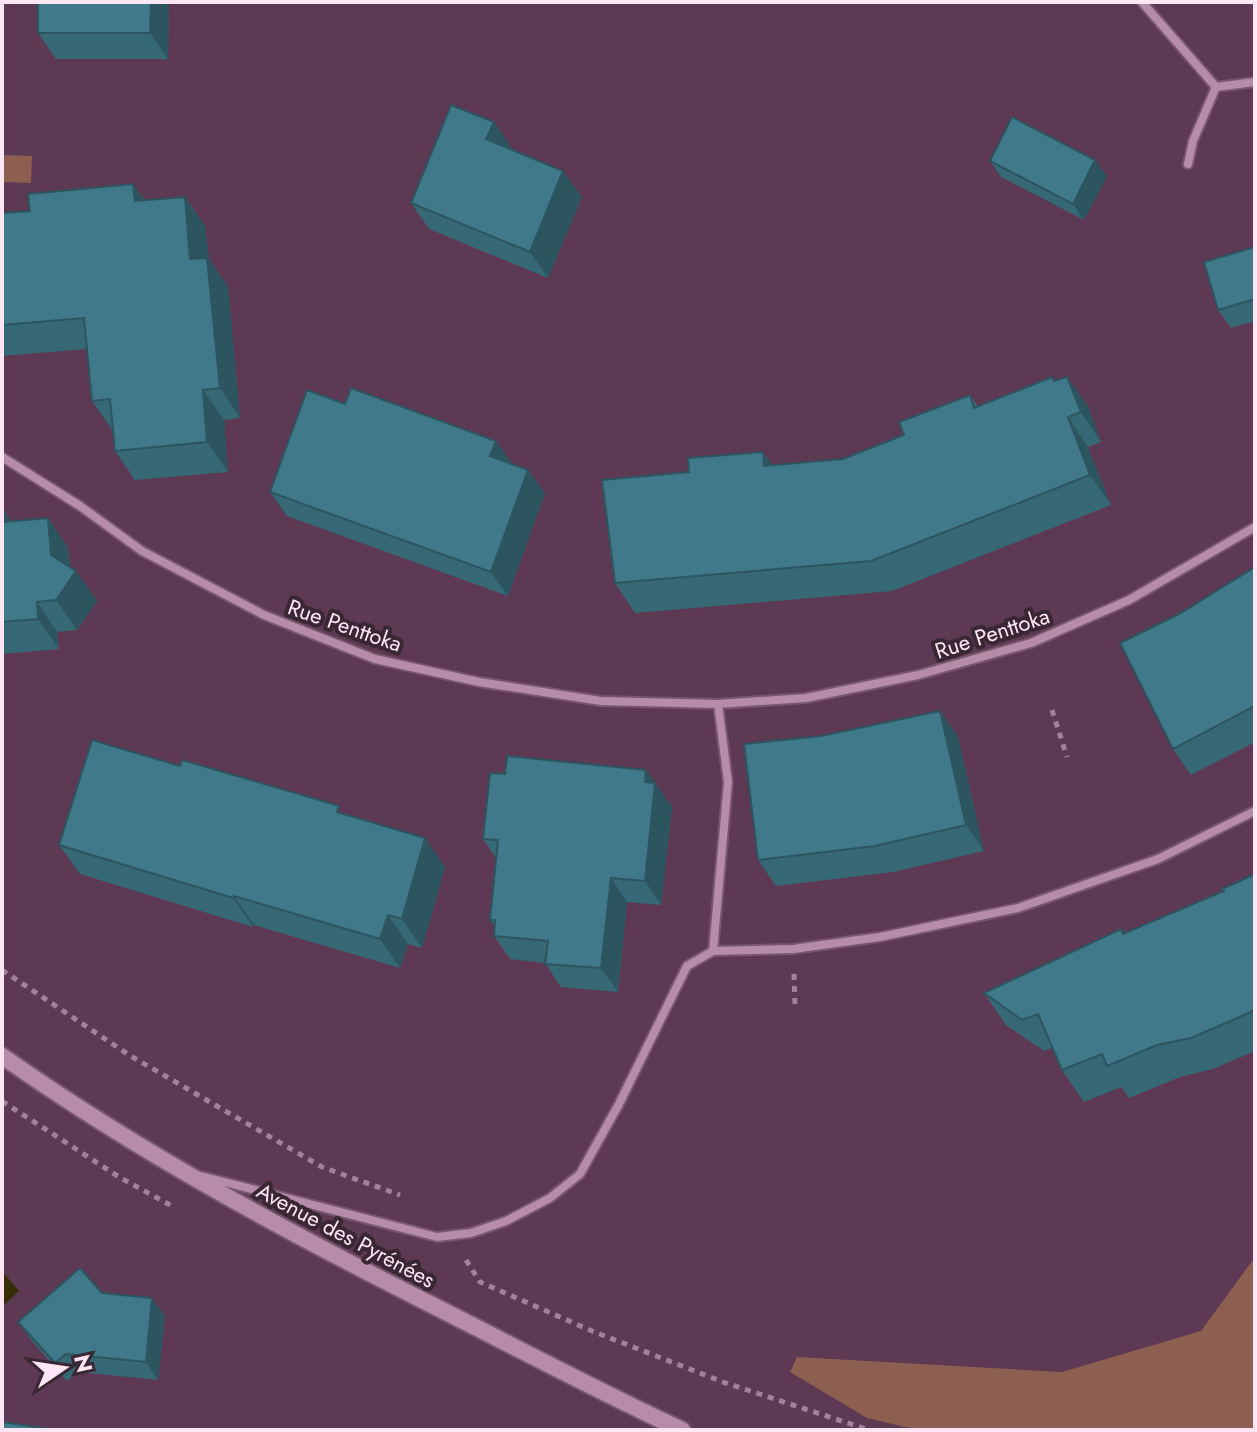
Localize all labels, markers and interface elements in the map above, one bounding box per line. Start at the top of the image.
street label: Rue Penttoka [284,591,406,659]
street label: Rue Penttoka [931,599,1053,667]
street label: Avenue des Pyrénées [251,1174,441,1296]
north arrow [24,1328,104,1408]
text: N [66,1351,101,1376]

